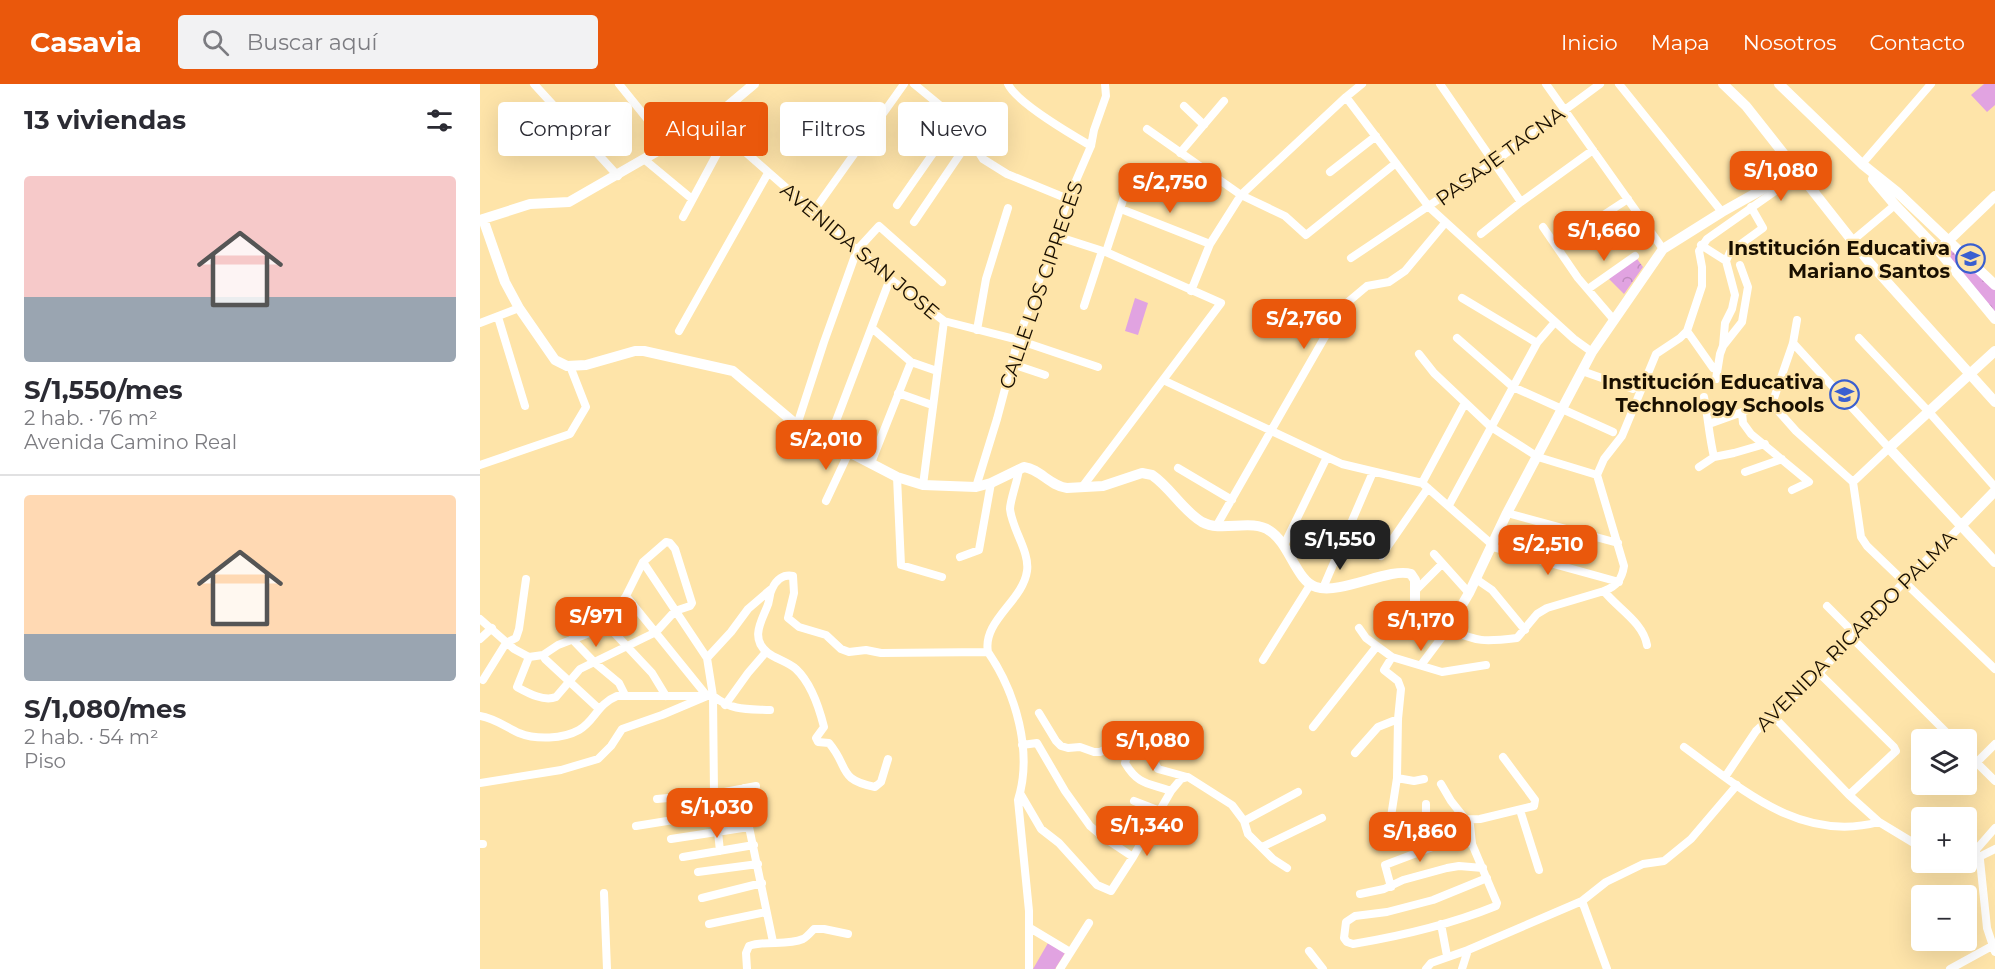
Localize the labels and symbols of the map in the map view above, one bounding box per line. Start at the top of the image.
street label: PASAJE TACNA [1431,101,1570,211]
pin: S/1,080 [1726,151,1836,202]
pin: S/2,750 [1115,163,1225,214]
street label: AVENIDA SAN JOSE [776,178,944,324]
street label: CALLE LOS CIPRECES [994,178,1088,392]
pin: S/1,660 [1549,211,1659,262]
place label: Institución Educativa Mariano Santos [1728,236,1950,283]
school or university icon: Institución Educativa Mariano Santos [1955,243,1987,275]
pin: S/2,760 [1249,299,1359,350]
place label: Institución Educativa Technology Schools [1602,370,1824,417]
school or university icon: Institución Educativa Technology Schools [1829,378,1861,410]
pin: S/2,010 [771,420,881,471]
pin: S/1,550 [1285,520,1395,571]
pin: S/2,510 [1493,525,1603,576]
street label: AVENIDA RICARDO PALMA [1751,525,1962,736]
pin: S/971 [554,597,638,648]
pin: S/1,170 [1366,601,1476,652]
pin: S/1,080 [1098,721,1208,772]
pin: S/1,030 [662,788,772,839]
pin: S/1,340 [1092,806,1202,857]
pin: S/1,860 [1365,812,1475,863]

